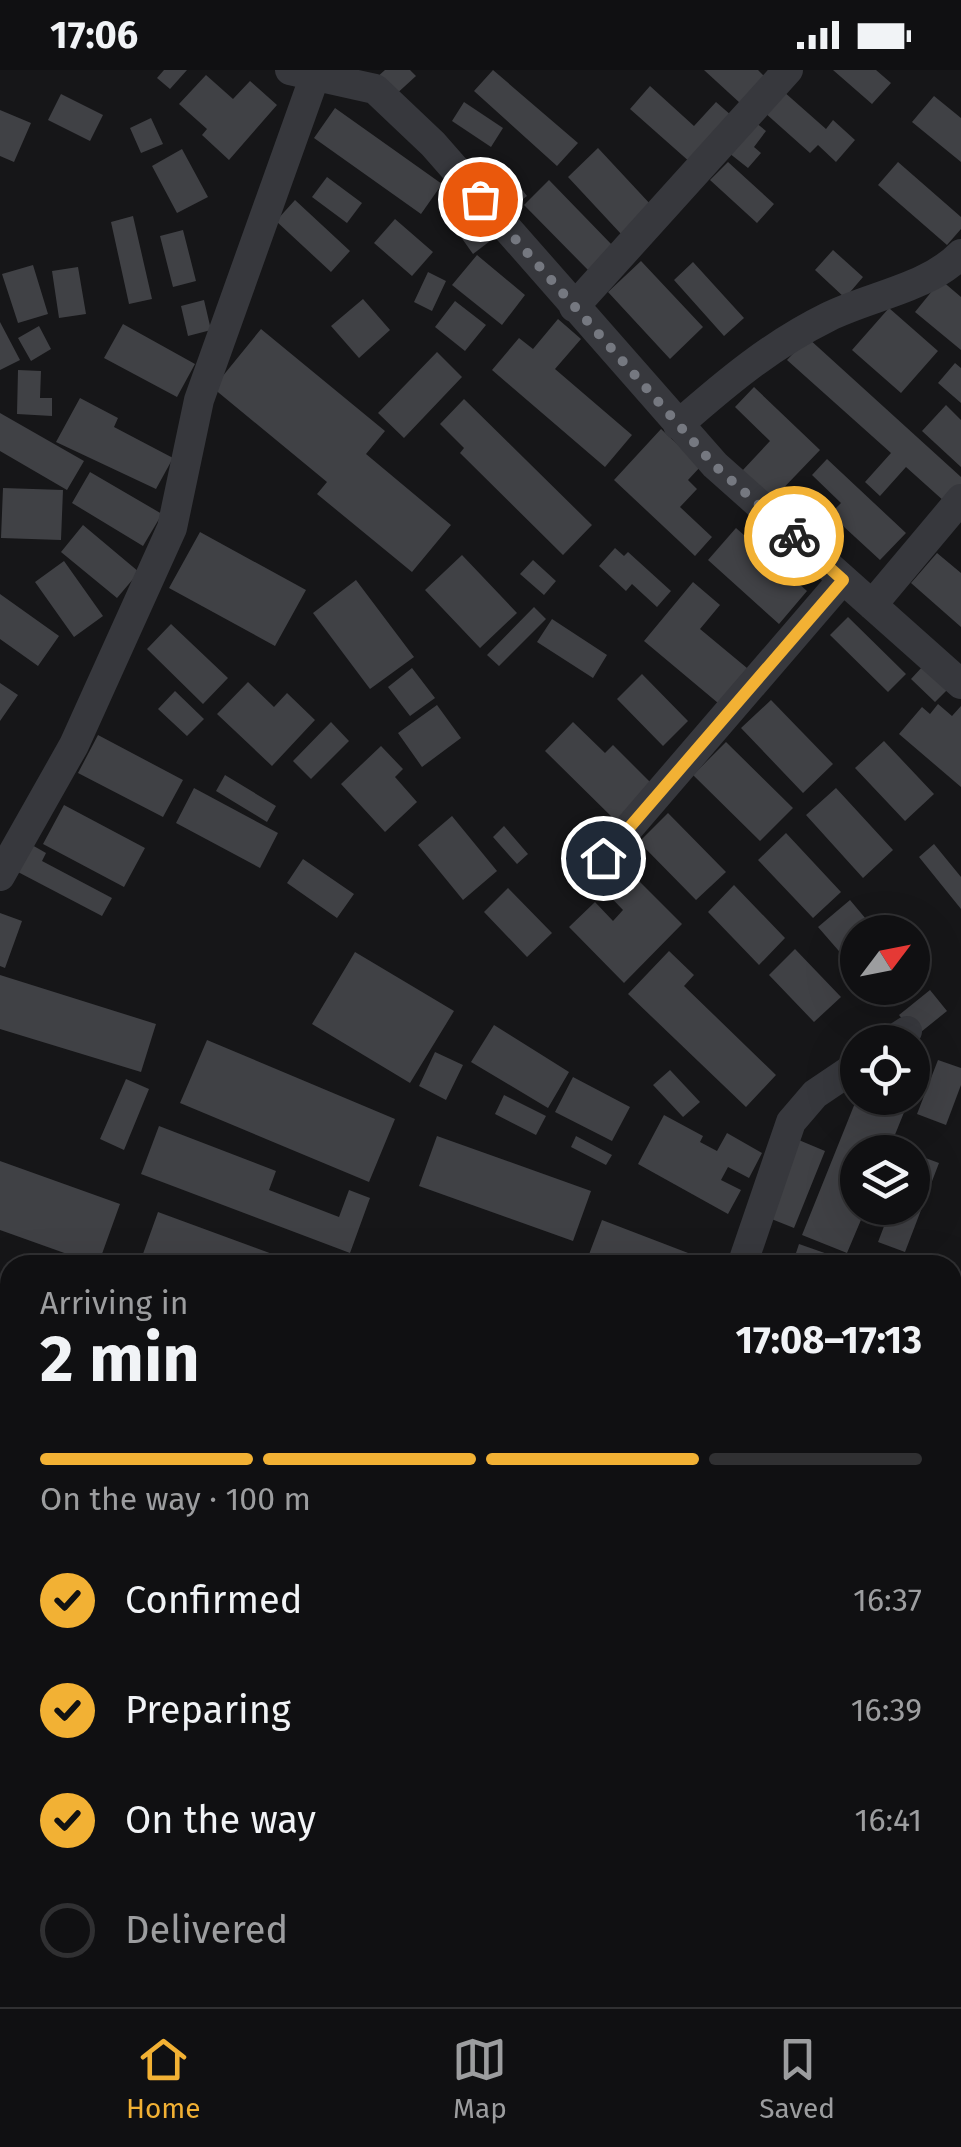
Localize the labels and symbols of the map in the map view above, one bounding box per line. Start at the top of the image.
pin [438,157,523,242]
courier [744,486,844,586]
pin [561,816,646,901]
north arrow [840,915,930,1005]

